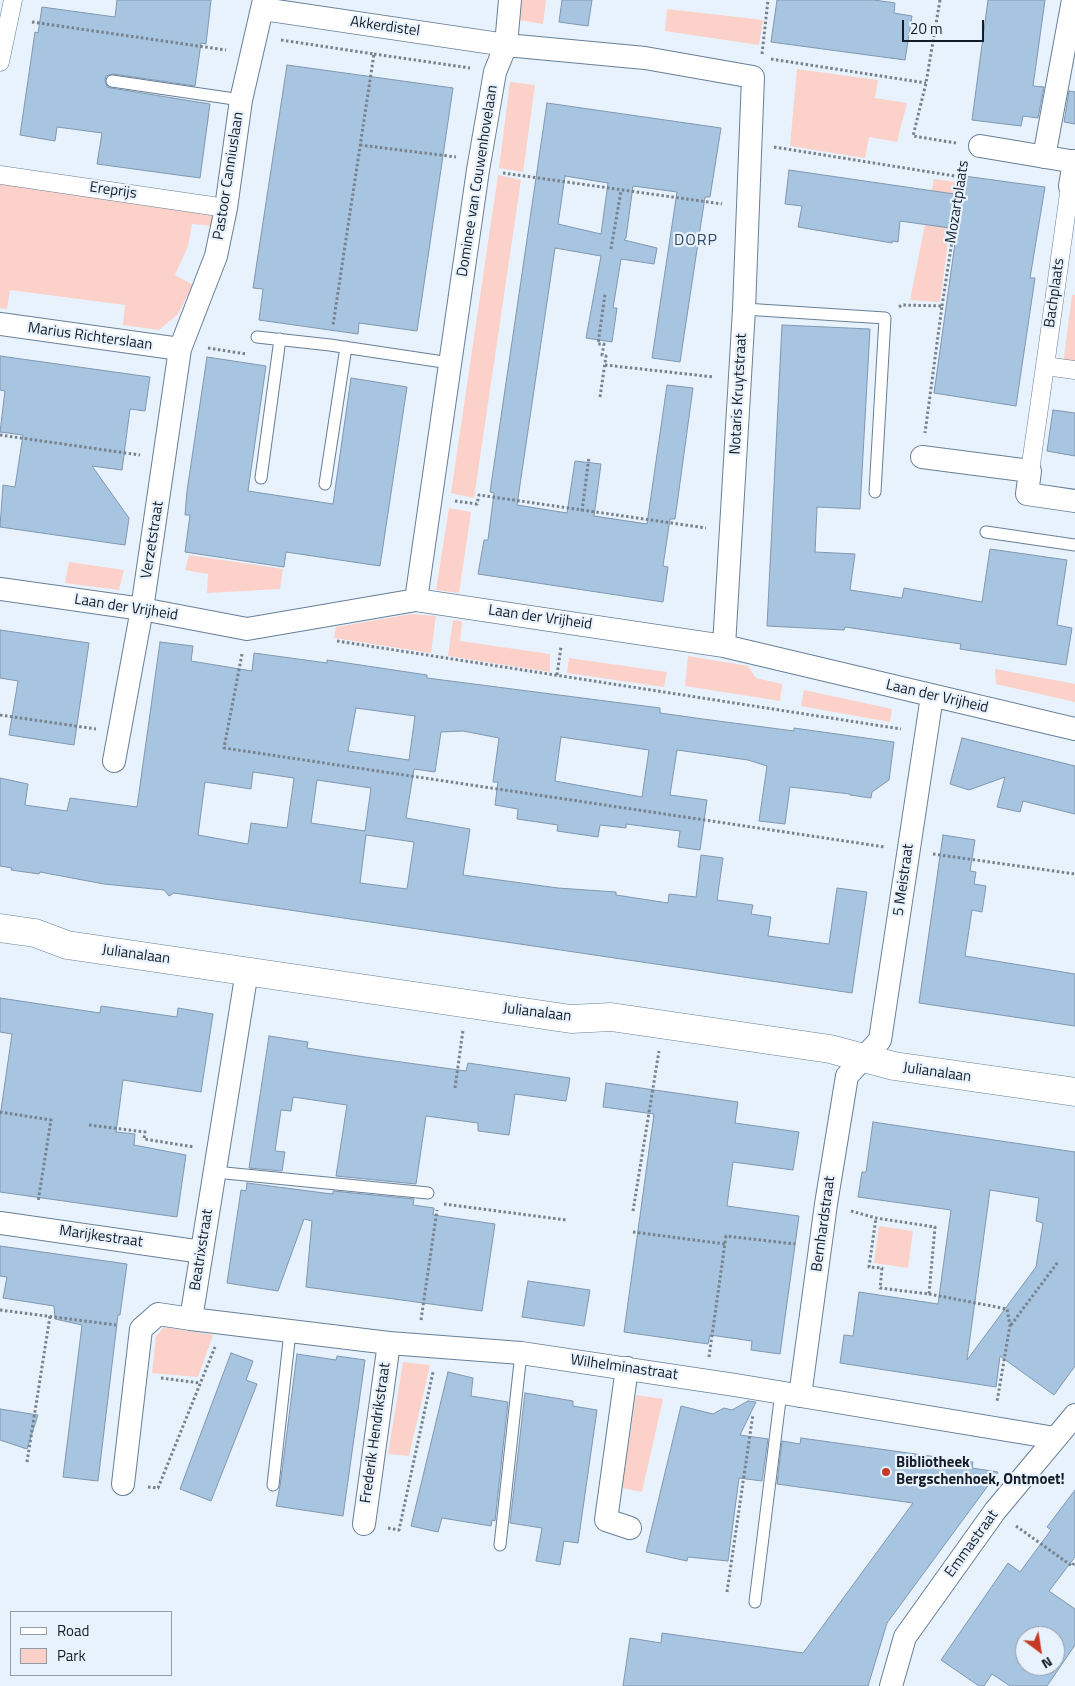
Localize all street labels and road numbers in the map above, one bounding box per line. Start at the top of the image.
street label: Akkerdistel [349,13,421,41]
street label: Dominee van Couwenhovelaan [454,84,502,278]
street label: Pastoor Canniuslaan [210,111,248,241]
street label: Mozartplaats [943,159,973,245]
street label: Ereprijs [88,179,138,203]
street label: Bachplaats [1041,257,1069,329]
street label: Marius Richterslaan [27,319,153,355]
street label: Notaris Kruytstraat [727,333,751,455]
street label: Verzetstraat [138,500,168,580]
street label: Laan der Vrijheid [73,591,179,625]
street label: Laan der Vrijheid [487,602,593,634]
street label: Laan der Vrijheid [884,676,990,718]
street label: 5 Meistraat [890,843,918,917]
street label: Julianalaan [101,941,171,969]
street label: Julianalaan [502,1000,572,1026]
street label: Julianalaan [902,1059,972,1087]
street label: Bernhardstraat [808,1175,840,1273]
street label: Beatrixstraat [187,1208,217,1292]
street label: Marijkestraat [58,1222,144,1252]
street label: Wilhelminastraat [569,1352,679,1384]
street label: Frederik Hendrikstraat [357,1362,395,1504]
street label: Emmastraat [942,1507,1002,1581]

